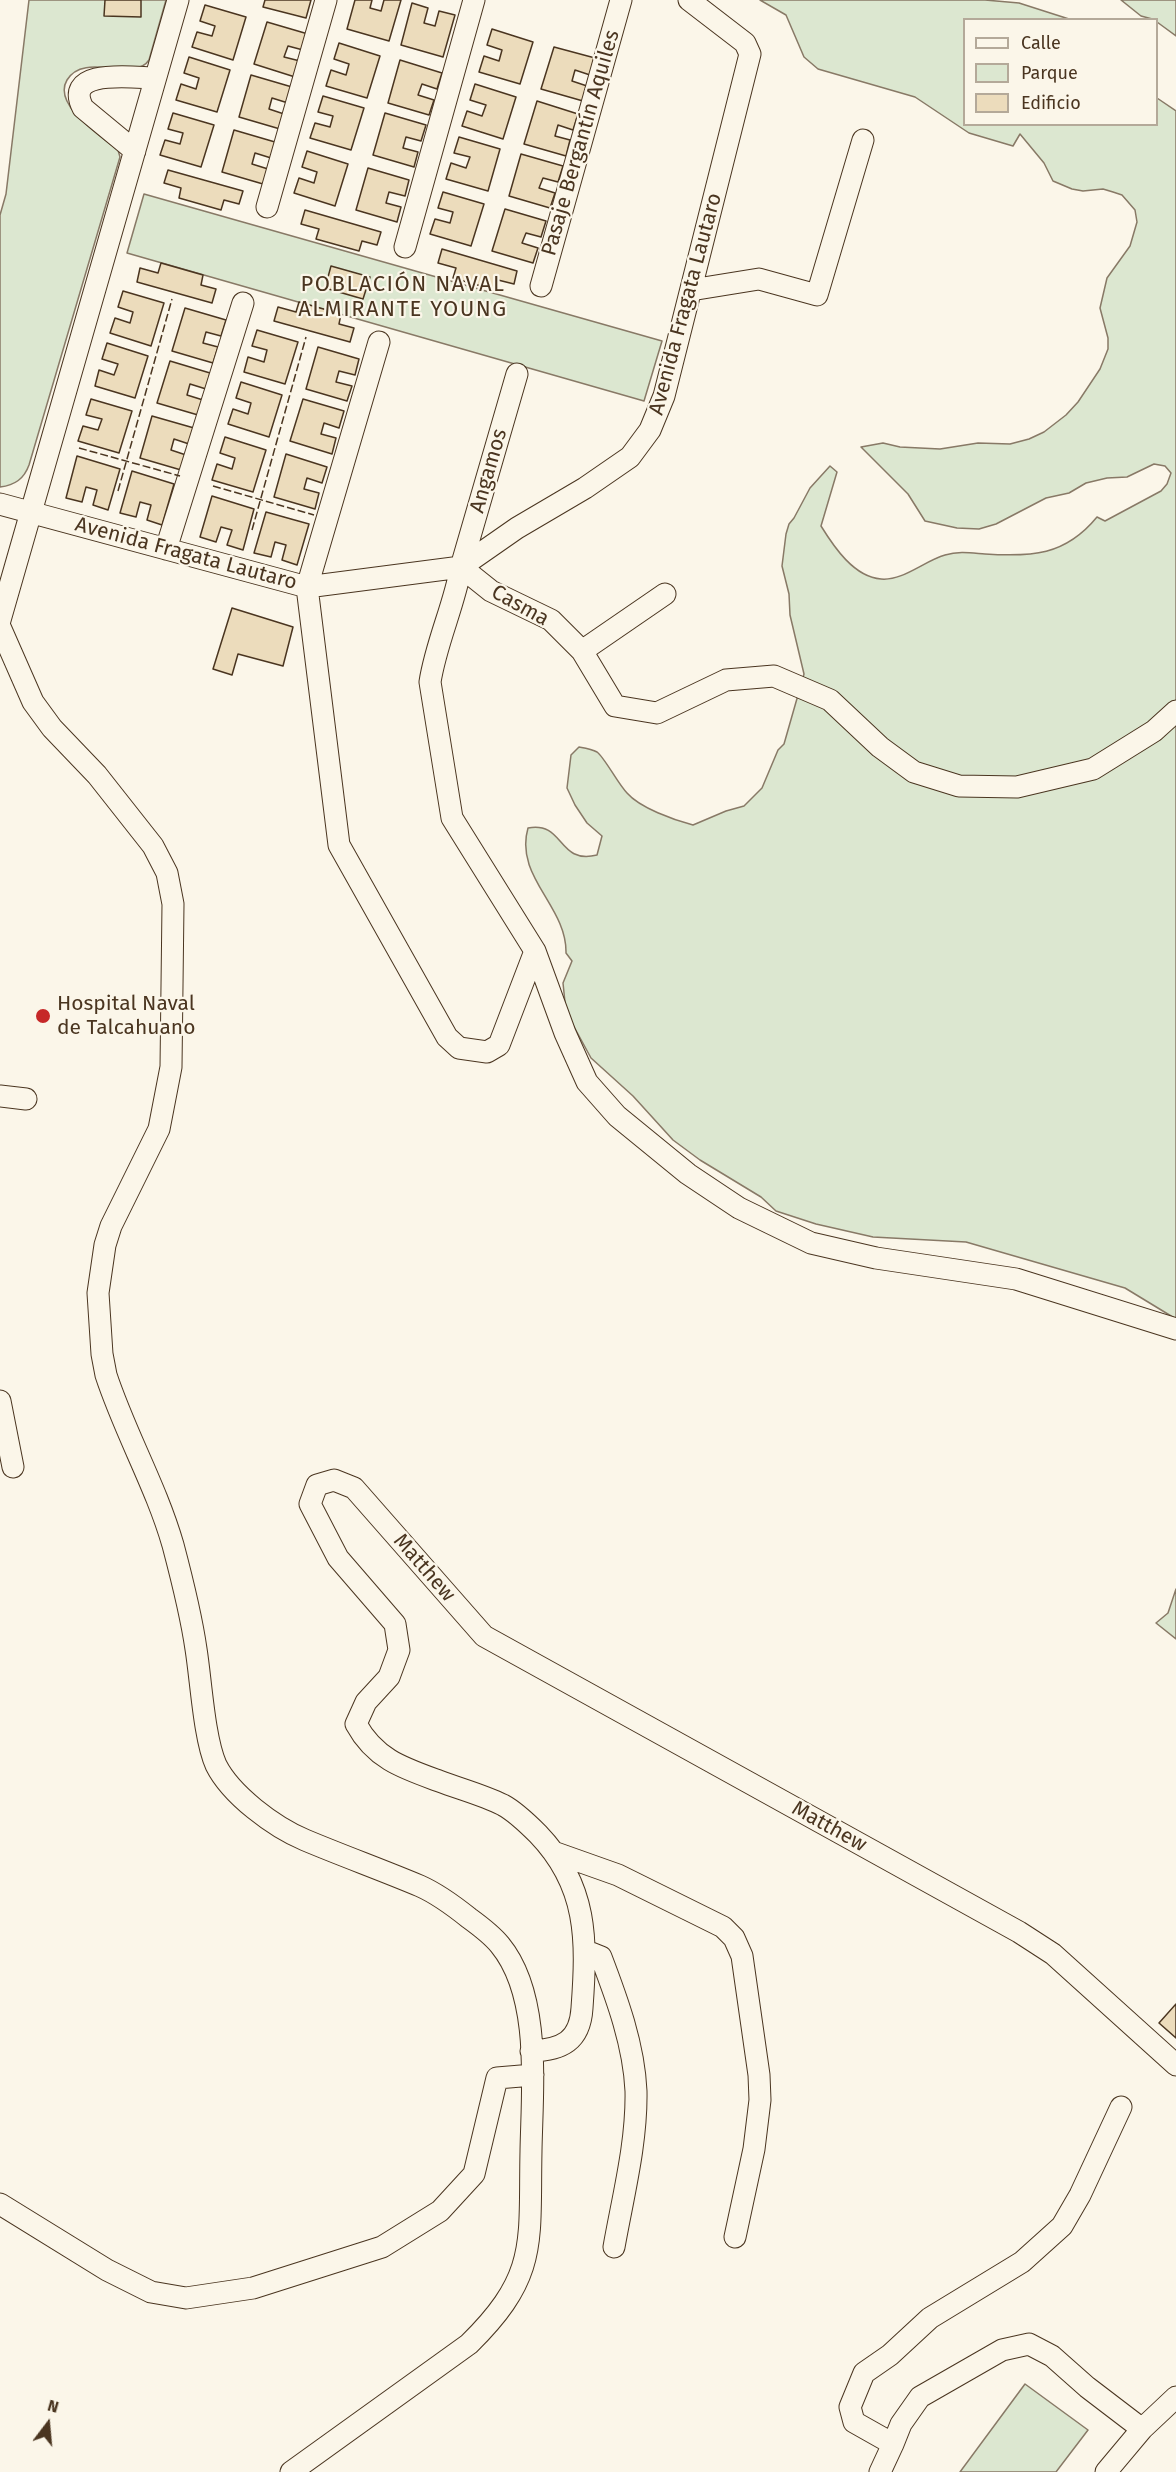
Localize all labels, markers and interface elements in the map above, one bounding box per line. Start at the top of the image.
legend [963,18,1158,126]
street label: Pasaje Bergantín Aquiles [537,27,625,259]
text: Calle [1021,32,1061,54]
text: Parque [1021,62,1078,84]
text: Edificio [1021,92,1081,114]
street label: Avenida Fragata Lautaro [644,190,728,418]
district label: POBLACIÓN NAVAL ALMIRANTE YOUNG [298,272,508,324]
street label: Angamos [465,426,513,516]
street label: Avenida Fragata Lautaro [72,512,300,596]
street label: Casma [487,580,553,632]
place label: Hospital Naval de Talcahuano [57,991,195,1041]
marker: Hospital Naval de Talcahuano [34,1007,52,1025]
street label: Matthew [388,1529,460,1607]
street label: Matthew [787,1796,871,1858]
north arrow [18,2394,78,2454]
text: N [45,2396,61,2417]

